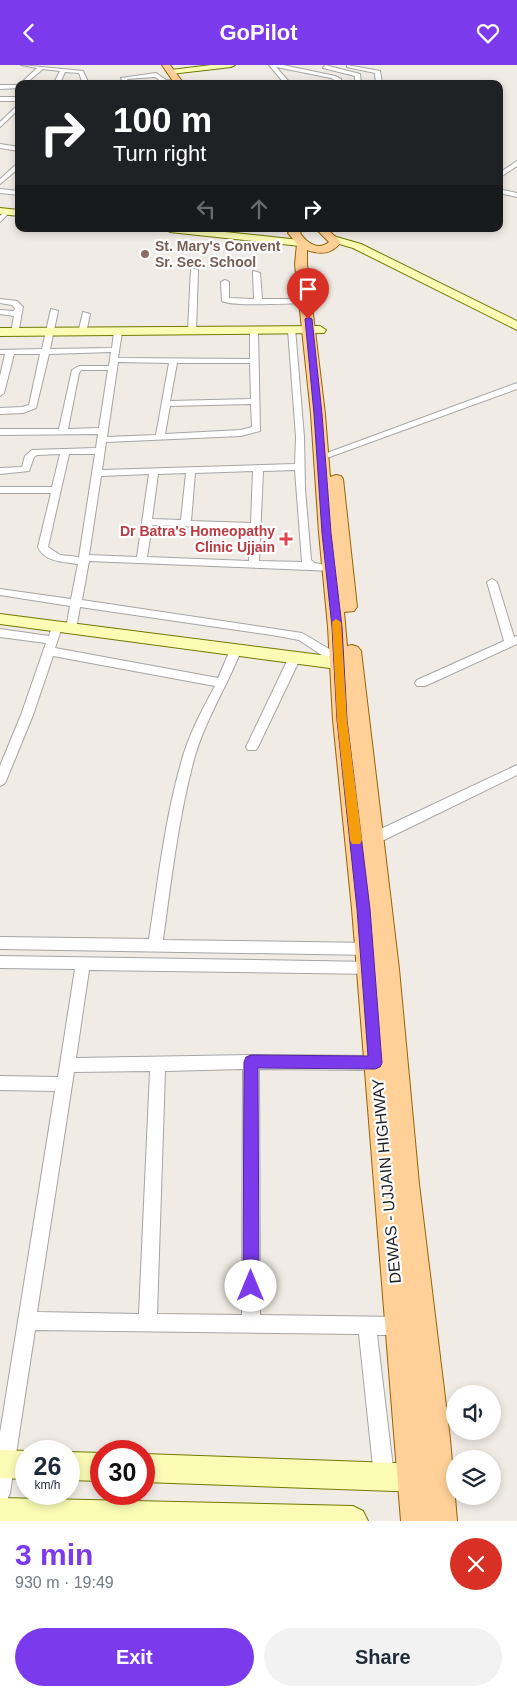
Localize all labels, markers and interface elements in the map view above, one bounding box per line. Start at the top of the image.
icon: back [15,19,43,47]
icon: heart [474,19,502,47]
text: GoPilot [219,20,298,45]
icon: right [30,100,95,165]
text: 100 m [113,100,212,139]
text: Turn right [113,141,206,166]
icon: left [192,195,220,223]
icon: ahead [245,195,273,223]
icon: right [298,195,326,223]
place label: St. Mary's Convent Sr. Sec. School [155,238,281,270]
marker: St. Mary's Convent Sr. Sec. School [139,248,151,260]
pin [287,268,329,319]
icon: arrive [294,275,322,303]
place label: Dr Batra's Homeopathy Clinic Ujjain [120,523,275,555]
marker: Dr Batra's Homeopathy Clinic Ujjain [279,532,293,546]
street label: DEWAS - UJJAIN HIGHWAY [369,1077,404,1284]
position arrow [224,1259,276,1311]
map controls [446,1385,501,1505]
button: sound [446,1385,501,1440]
speed limit sign: 30 [90,1440,155,1505]
button: layers [446,1450,501,1505]
text: 26 [34,1452,61,1480]
text: km/h [34,1478,61,1492]
text: 3 min [15,1538,93,1571]
button: close [450,1538,502,1590]
text: 930 m · 19:49 [15,1574,114,1591]
button: Exit [15,1628,254,1686]
button: Share [264,1628,502,1686]

